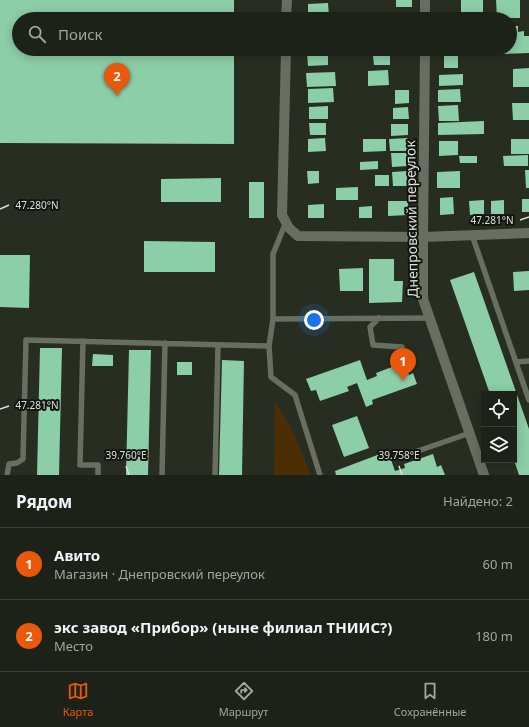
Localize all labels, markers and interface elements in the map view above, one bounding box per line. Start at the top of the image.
search box [12,12,517,56]
icon: search [26,23,48,45]
text: Поиск [58,24,103,44]
pin: 2 [104,63,130,96]
street label: Днепровский переулок [400,140,422,298]
text: 47.280°N [15,198,59,212]
text: 47.281°N [470,213,514,227]
your location [304,310,324,330]
pin: 1 [390,348,416,381]
map controls [481,391,517,463]
button: locate [481,391,517,427]
text: 47.281°N [15,398,59,412]
button: layers [481,427,517,463]
text: 39.760°E [105,448,147,462]
text: 39.758°E [378,448,420,462]
text: Рядом [16,490,72,513]
text: Найдено: 2 [443,492,513,510]
text: Авито [54,545,100,565]
text: 1 [25,555,33,573]
text: 60 m [483,555,513,573]
text: Магазин · Днепровский переулок [54,565,265,583]
text: экс завод «Прибор» (ныне филиал ТНИИС?) [54,617,392,637]
text: 2 [25,627,33,645]
text: 180 m [475,627,513,645]
text: Место [54,637,93,655]
tab: Карта [63,680,93,719]
tab: Маршрут [219,680,268,719]
tab: Сохранённые [394,680,466,719]

